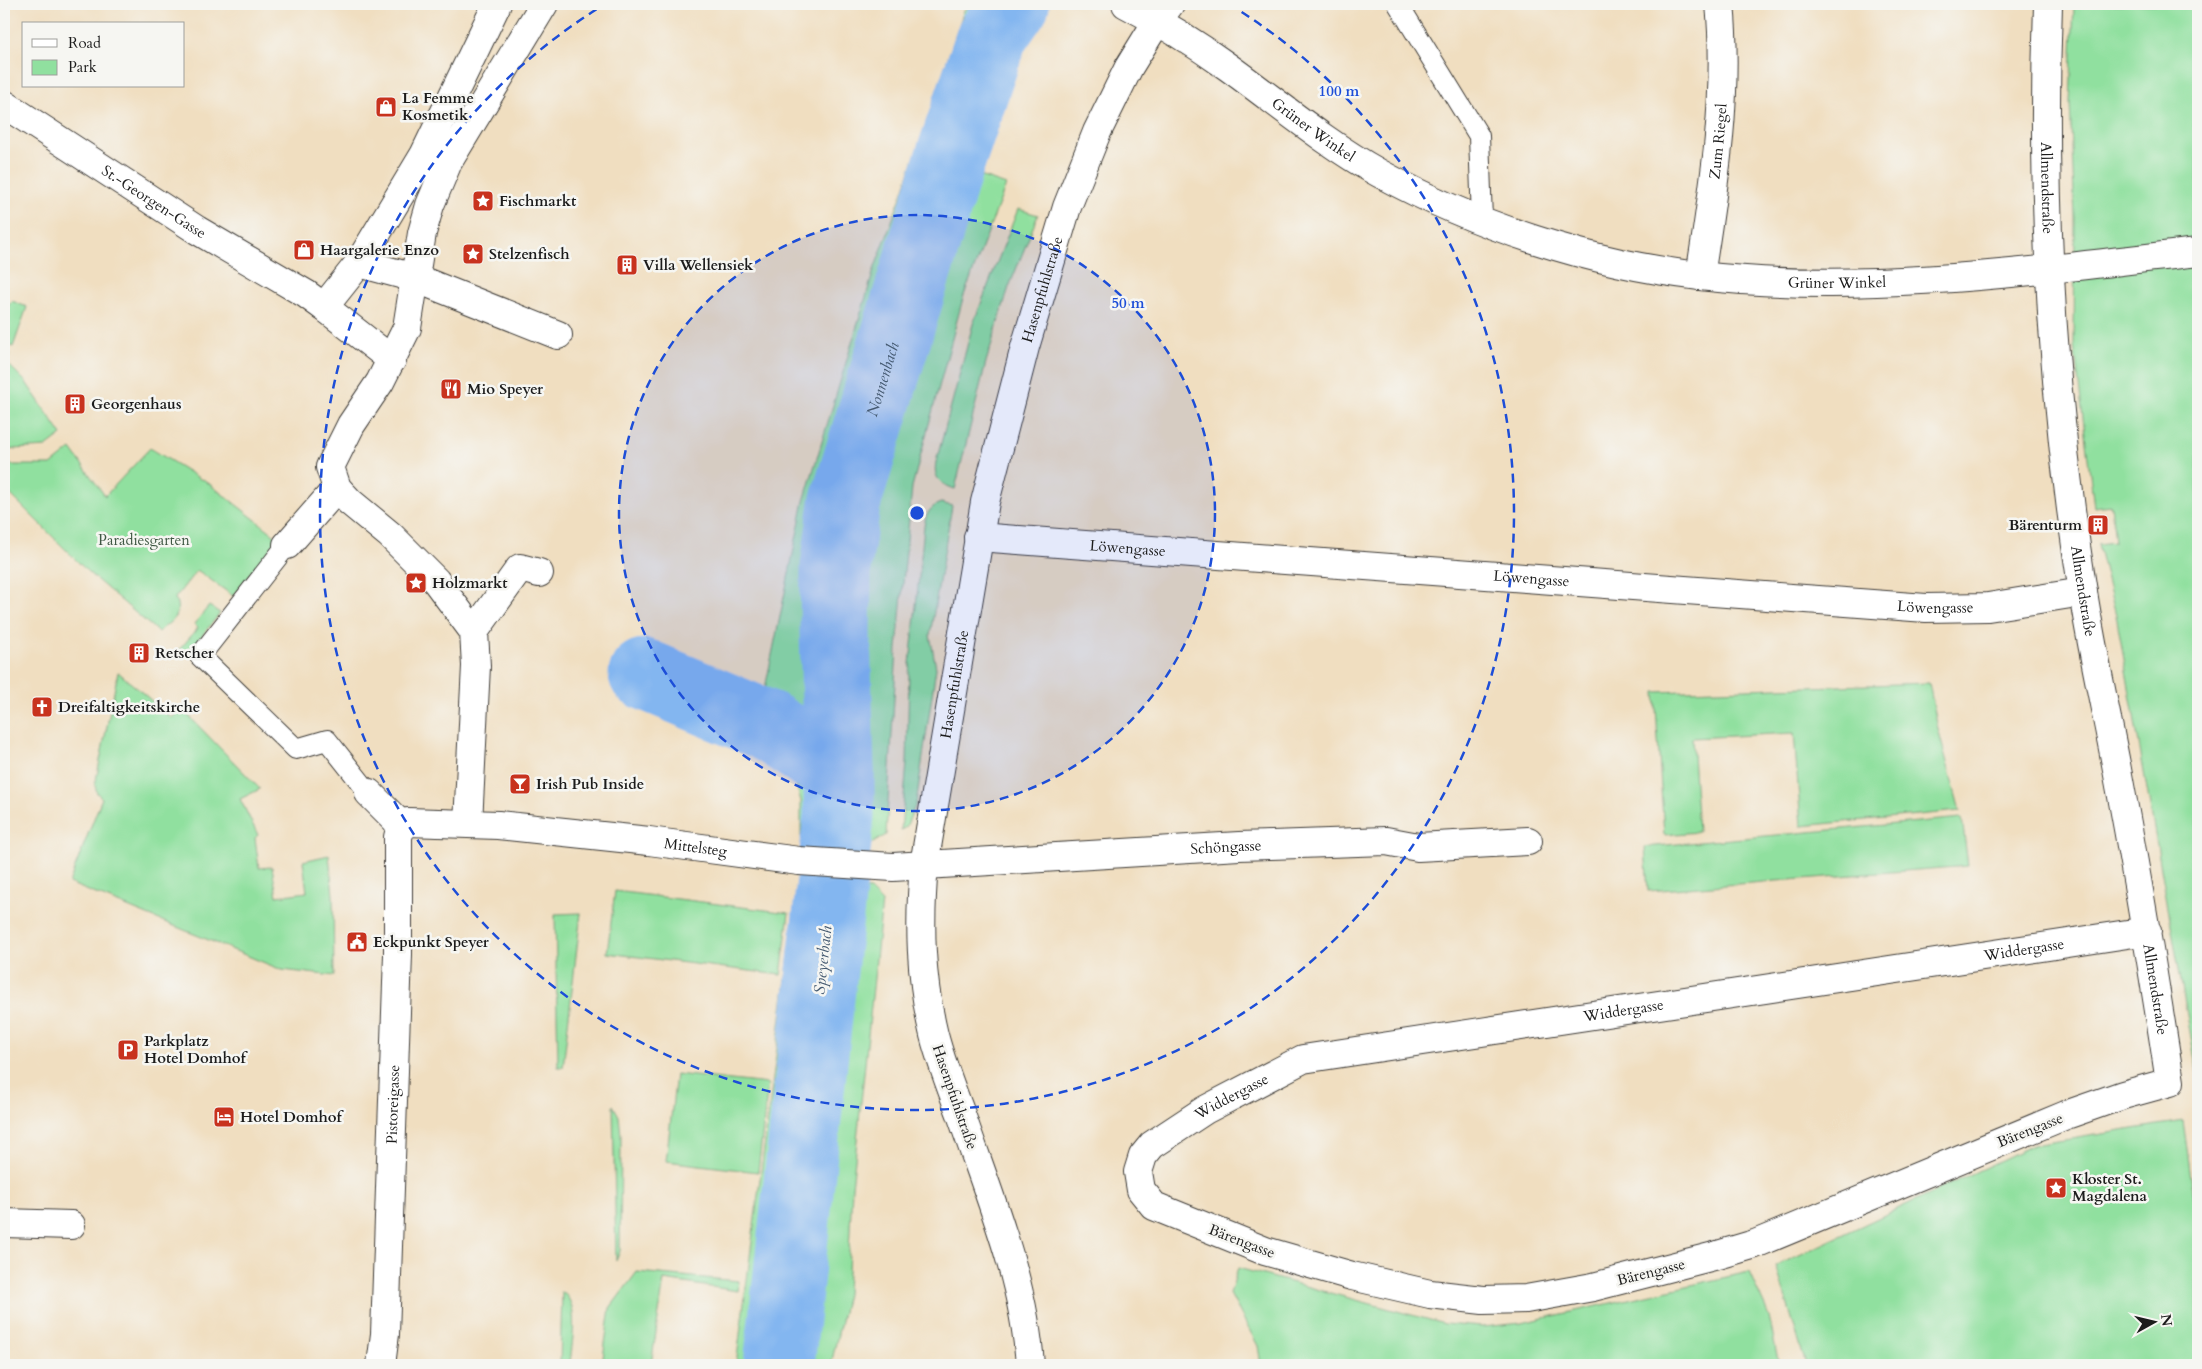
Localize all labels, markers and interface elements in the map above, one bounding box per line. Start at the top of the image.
legend [22,22,185,88]
text: Road [68,33,101,53]
text: Park [68,57,97,77]
text: 100 m [1319,81,1360,101]
place label: La Femme Kosmetik [402,88,474,125]
street label: Grüner Winkel [1268,93,1359,167]
shop icon: La Femme Kosmetik [374,95,398,119]
street label: Zum Riegel [1704,103,1732,180]
street label: Allmendstraße [2036,142,2058,234]
street label: St.-Georgen-Gasse [98,160,210,243]
place icon: Fischmarkt [471,189,495,213]
place label: Fischmarkt [499,191,577,211]
street label: Hasenpfuhlstraße [1017,234,1068,345]
shop icon: Haargalerie Enzo [292,238,316,262]
place label: Haargalerie Enzo [320,240,439,260]
place icon: Stelzenfisch [461,242,485,266]
place label: Stelzenfisch [489,244,570,264]
building icon: Villa Wellensiek [615,253,639,277]
place label: Villa Wellensiek [643,255,754,275]
street label: Grüner Winkel [1788,272,1887,293]
text: 50 m [1111,293,1145,313]
water label: Nonnenbach [861,339,905,419]
restaurant icon: Mio Speyer [439,377,463,401]
place label: Mio Speyer [467,379,544,399]
building icon: Georgenhaus [63,392,87,416]
place label: Georgenhaus [91,394,181,414]
centre of rings [908,504,926,522]
building icon: Bärenturm [2086,513,2110,537]
place label: Bärenturm [2008,515,2082,535]
park label: Paradiesgarten [98,530,190,550]
street label: Löwengasse [1089,535,1167,561]
street label: Allmendstraße [2066,544,2100,638]
street label: Löwengasse [1493,566,1570,591]
place icon: Holzmarkt [404,571,428,595]
place label: Holzmarkt [432,573,508,593]
street label: Löwengasse [1897,596,1974,618]
street label: Hasenpfuhlstraße [935,628,973,740]
building icon: Retscher [127,641,151,665]
place label: Retscher [155,643,215,663]
church icon: Dreifaltigkeitskirche [30,695,54,719]
place label: Dreifaltigkeitskirche [58,697,200,717]
bar icon: Irish Pub Inside [508,772,532,796]
place label: Irish Pub Inside [536,774,644,794]
street label: Mittelsteg [663,833,729,861]
street label: Schöngasse [1190,835,1262,859]
water label: Speyerbach [808,924,838,995]
public building icon: Eckpunkt Speyer [345,930,369,954]
place label: Eckpunkt Speyer [373,932,490,952]
street label: Widdergasse [1982,934,2066,966]
street label: Allmendstraße [2138,942,2173,1036]
street label: Widdergasse [1581,994,1665,1026]
place label: Parkplatz Hotel Domhof [144,1031,249,1068]
parking icon: Parkplatz Hotel Domhof [116,1038,140,1062]
street label: Hasenpfuhlstraße [928,1042,982,1152]
street label: Pistoreigasse [382,1064,404,1144]
street label: Widdergasse [1190,1069,1272,1125]
hotel icon: Hotel Domhof [212,1105,236,1129]
place label: Hotel Domhof [240,1107,345,1127]
street label: Bärengasse [1994,1108,2066,1152]
place label: Kloster St. Magdalena [2072,1169,2148,1206]
place icon: Kloster St. Magdalena [2044,1176,2068,1200]
street label: Bärengasse [1206,1219,1278,1263]
street label: Bärengasse [1615,1254,1687,1290]
north arrow [2130,1296,2180,1346]
text: N [2156,1313,2177,1328]

